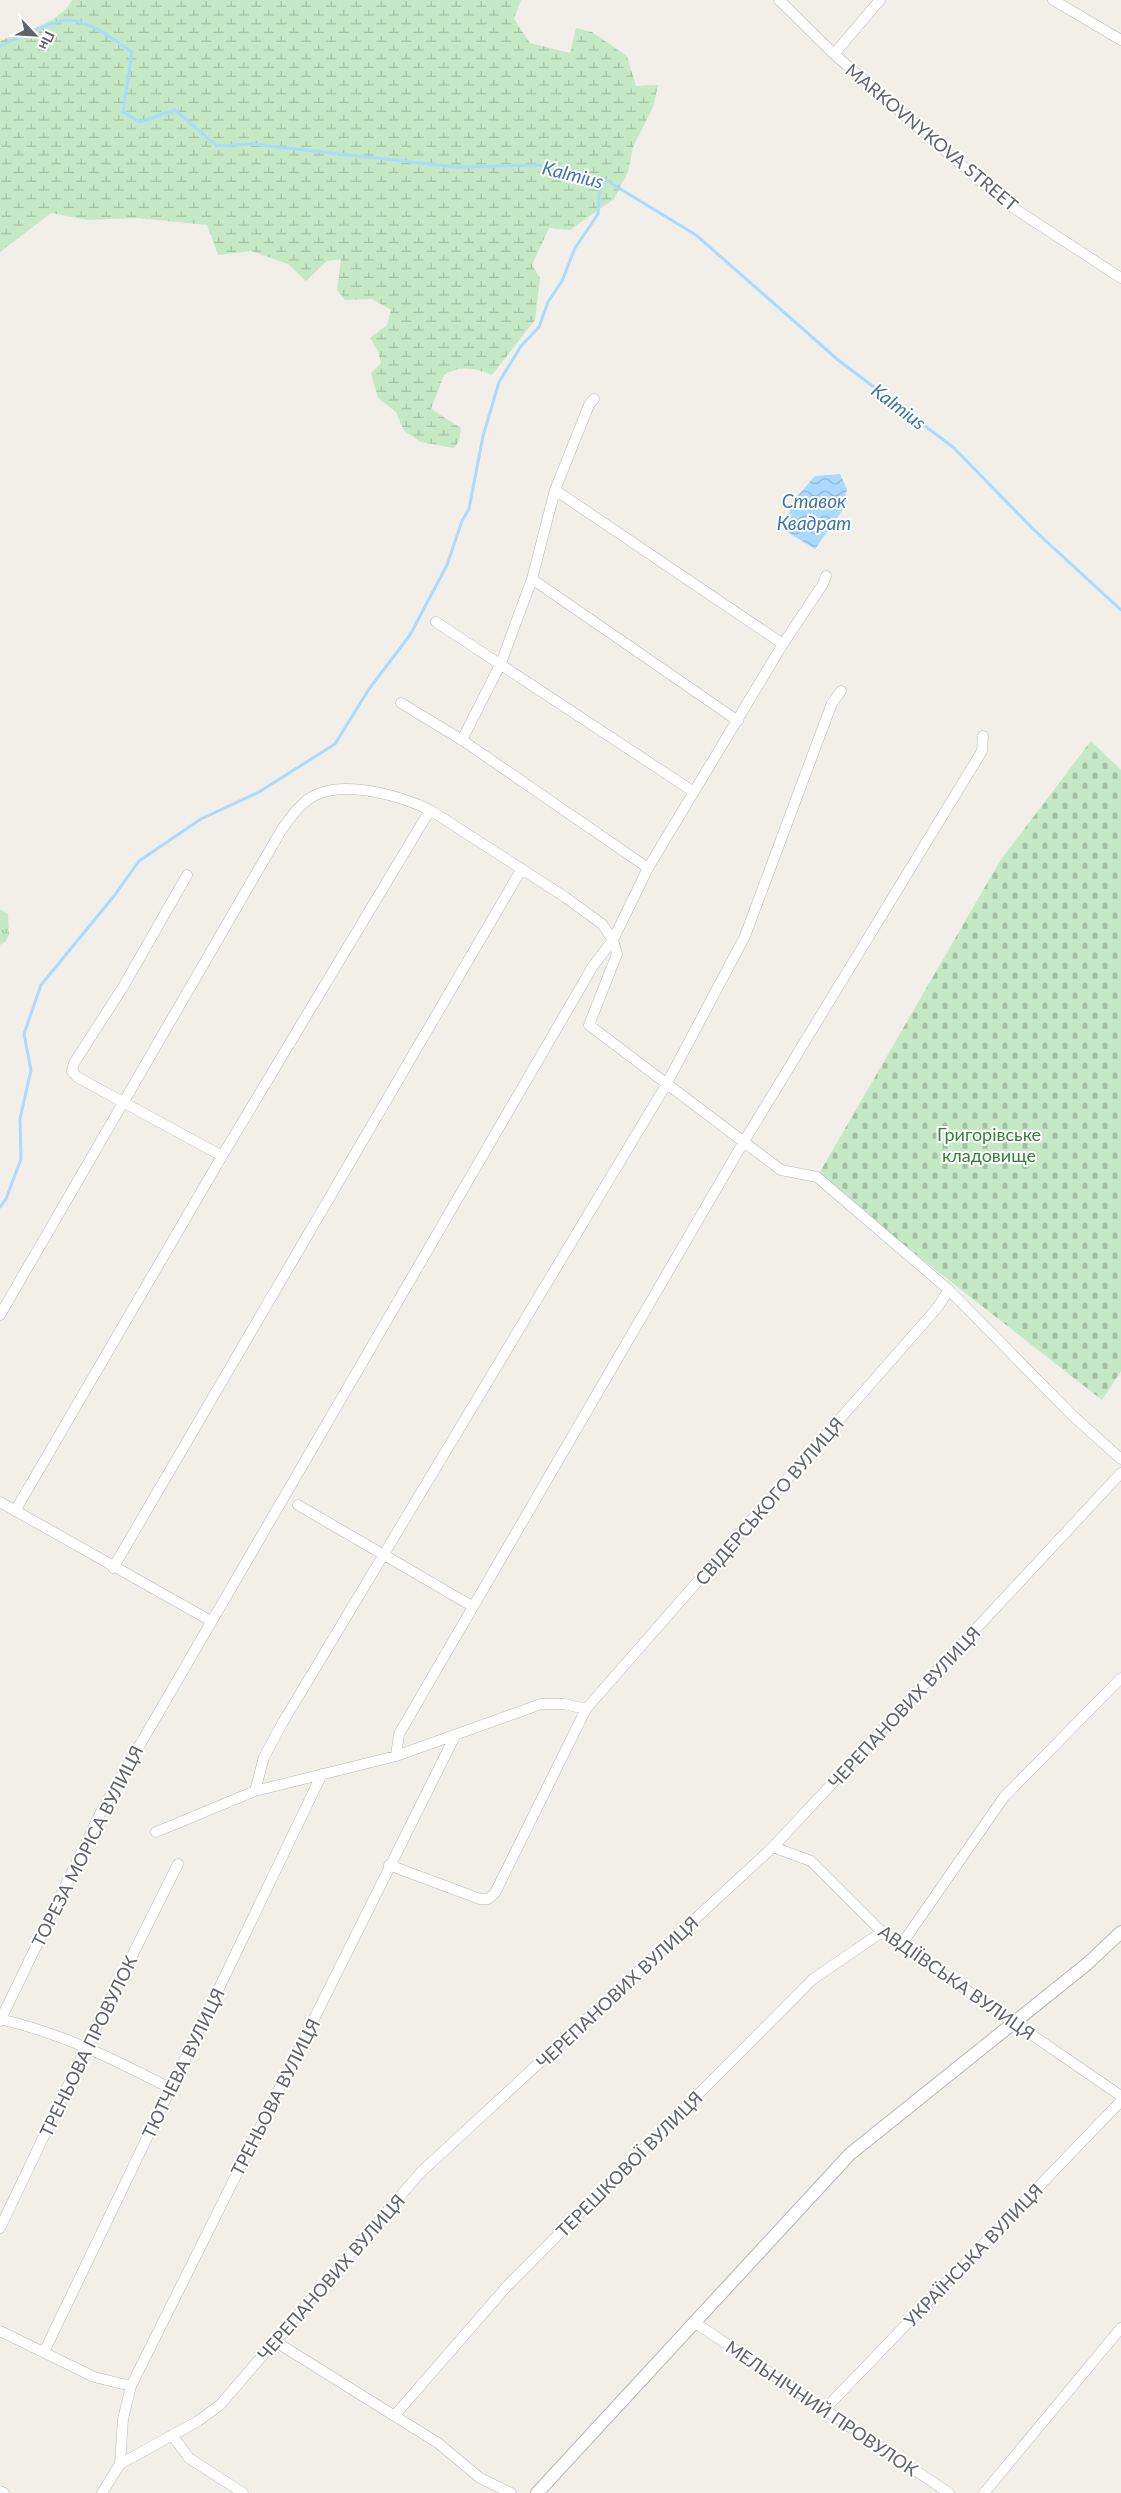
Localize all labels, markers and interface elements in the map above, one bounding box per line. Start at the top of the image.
north arrow [10,10,60,60]
text: Пн [36,29,59,53]
street label: MARKOVNYKOVA STREET [841,58,1023,216]
water label: Kalmius [540,155,606,193]
water label: Kalmius [867,378,931,434]
water label: Ставок Квадрат [777,489,851,534]
park label: Григорівське кладовище [937,1123,1041,1166]
street label: СВIДЕРСЬКОГО ВУЛИЦЯ [690,1413,848,1589]
street label: ЧЕРЕПАНОВИХ ВУЛИЦЯ [823,1622,985,1792]
street label: ТОРЕЗА МОРІСА ВУЛИЦЯ [27,1742,147,1950]
street label: ЧЕРЕПАНОВИХ ВУЛИЦЯ [532,1911,702,2073]
street label: АВДІЇВСЬКА ВУЛИЦЯ [875,1920,1039,2044]
street label: ТРЕНЬОВА ПРОВУЛОК [35,1952,141,2140]
street label: ТЮТЧЕВА ВУЛИЦЯ [137,1984,229,2142]
street label: ТРЕНЬОВА ВУЛИЦЯ [226,2015,324,2179]
street label: ТЕРЕШКОВОЇ ВУЛИЦЯ [551,2086,707,2242]
street label: УКРАЇНСЬКА ВУЛИЦЯ [899,2179,1047,2331]
street label: ЧЕРЕПАНОВИХ ВУЛИЦЯ [253,2189,409,2365]
street label: МЕЛЬНIЧНИЙ ПРОВУЛОК [722,2335,922,2481]

